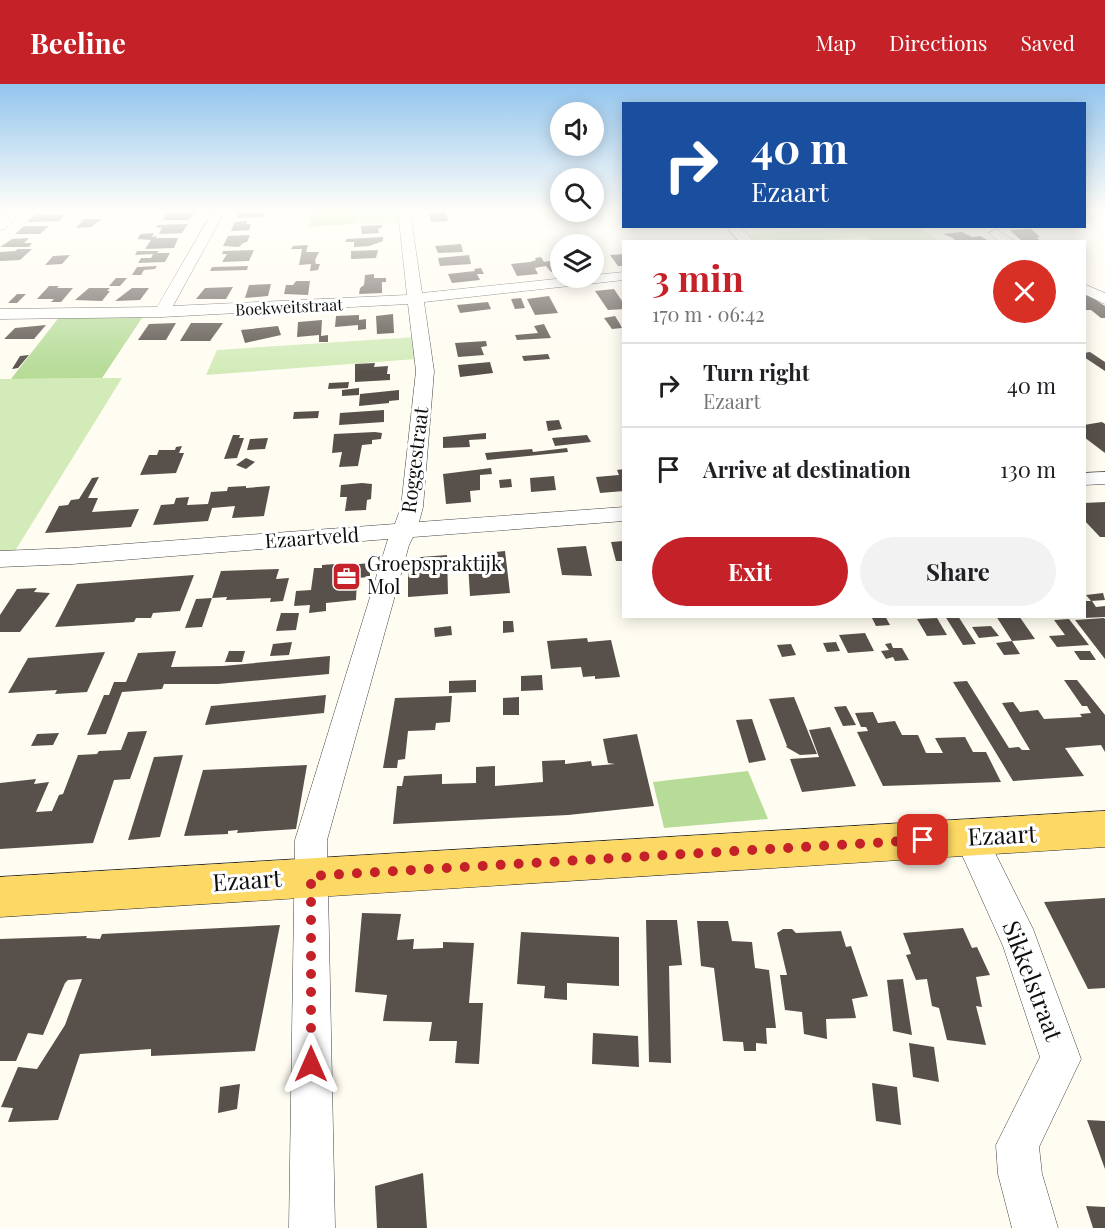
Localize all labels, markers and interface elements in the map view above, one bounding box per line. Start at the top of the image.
text: Beeline [30,24,126,61]
text: Map [815,28,856,56]
text: Directions [889,28,987,56]
text: Saved [1020,28,1075,56]
map controls [550,102,604,288]
button: sound [550,102,604,156]
text: 40 m [751,119,848,175]
icon: right [652,126,730,204]
button: search [550,168,604,222]
text: Ezaart [751,173,829,209]
button: layers [550,234,604,288]
text: 3 min [652,253,744,301]
button: close [993,260,1056,323]
street label: Boekweitstraat [235,293,344,320]
text: 170 m · 06:42 [652,300,765,327]
text: Turn right [703,357,809,387]
icon: right [652,369,685,402]
text: 40 m [1007,370,1056,400]
text: Ezaart [703,387,761,414]
street label: Roggestraat [394,404,434,515]
icon: arrive [652,453,685,486]
text: Arrive at destination [703,454,911,484]
text: 130 m [1000,454,1056,484]
street label: Ezaartveld [264,520,360,553]
button: Exit [652,537,848,606]
button: Share [860,537,1056,606]
place label: Groepspraktijk Mol [367,549,502,599]
office icon: Groepspraktijk Mol [330,560,362,592]
pin [897,814,948,865]
street label: Ezaart [967,816,1038,852]
icon: arrive [906,823,939,856]
street label: Ezaart [211,861,283,897]
street label: Sikkelstraat [996,916,1072,1045]
position arrow [279,1032,343,1096]

